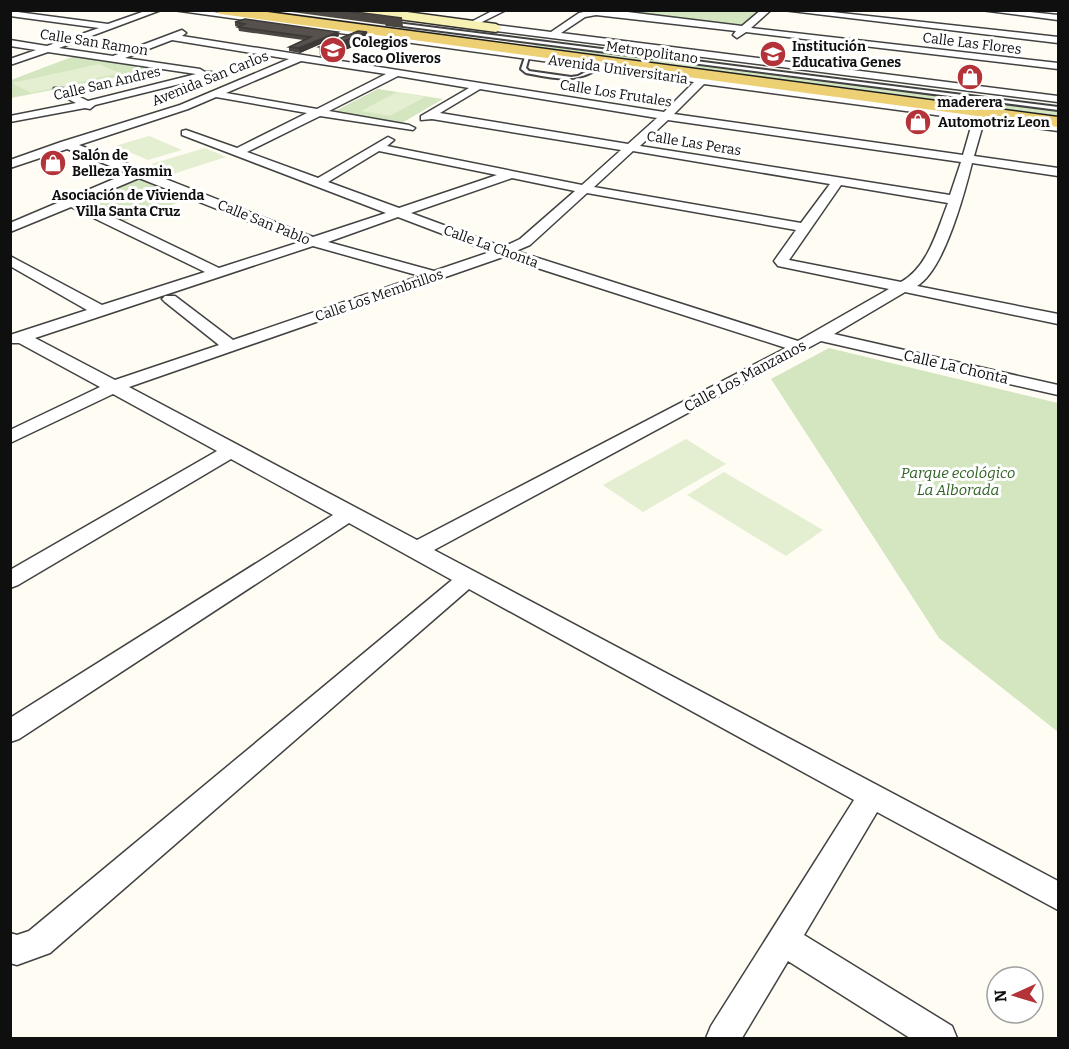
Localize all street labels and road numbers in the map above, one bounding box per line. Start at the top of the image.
street label: Calle San Ramon [39,26,149,59]
street label: Calle Las Flores [921,29,1022,58]
street label: Metropolitano [605,38,699,67]
street label: Avenida San Carlos [149,47,271,110]
street label: Avenida Universitaria [547,51,689,88]
street label: Calle San Andres [52,63,162,104]
street label: Calle Los Frutales [559,76,673,111]
street label: Calle Las Peras [645,128,742,159]
street label: Calle San Pablo [215,196,313,249]
street label: Calle La Chonta [441,221,541,272]
street label: Calle Los Membrillos [313,266,445,325]
street label: Calle Los Manzanos [681,336,809,416]
street label: Calle La Chonta [902,346,1010,388]

